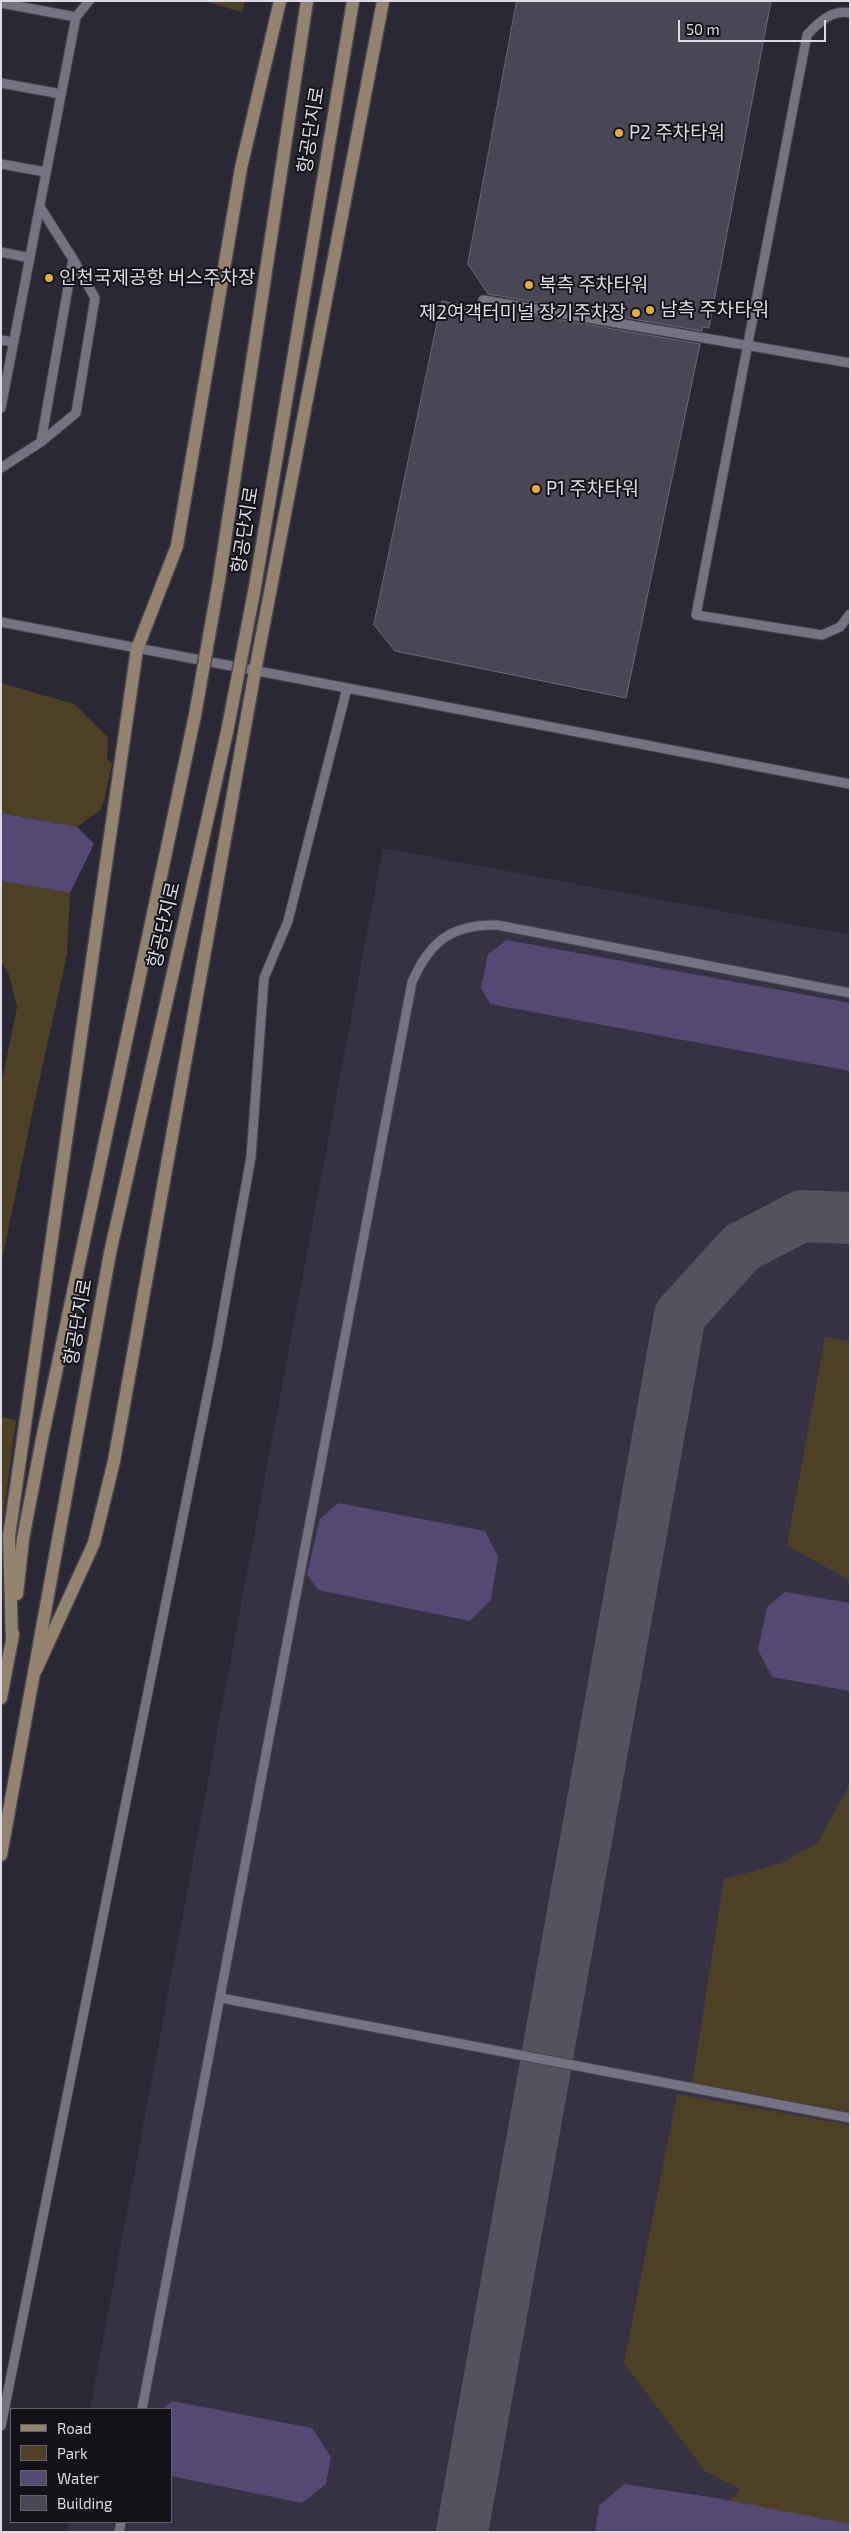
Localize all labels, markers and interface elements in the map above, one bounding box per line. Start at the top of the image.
scale bar [681,10,828,42]
text: 50 m [686,20,720,38]
street label: 항공단지로 [293,85,329,175]
place label: P2 주차타워 [629,122,725,144]
marker: P2 주차타워 [613,127,625,139]
place label: 인천국제공항 버스주차장 [59,267,256,289]
marker: 인천국제공항 버스주차장 [43,272,55,284]
place label: 북측 주차타워 [539,274,648,296]
marker: 북측 주차타워 [523,279,535,291]
place label: 남측 주차타워 [660,299,769,321]
place label: 제2여객터미널 장기주차장 [419,302,626,324]
marker: 남측 주차타워 [644,304,656,316]
marker: 제2여객터미널 장기주차장 [630,307,642,319]
place label: P1 주차타워 [546,478,639,500]
marker: P1 주차타워 [530,483,542,495]
street label: 항공단지로 [227,485,263,575]
street label: 항공단지로 [143,880,185,970]
street label: 항공단지로 [59,1277,97,1367]
legend [10,2408,172,2523]
text: Road [57,2419,92,2437]
text: Park [57,2444,88,2462]
text: Water [57,2469,99,2487]
text: Building [57,2494,112,2512]

